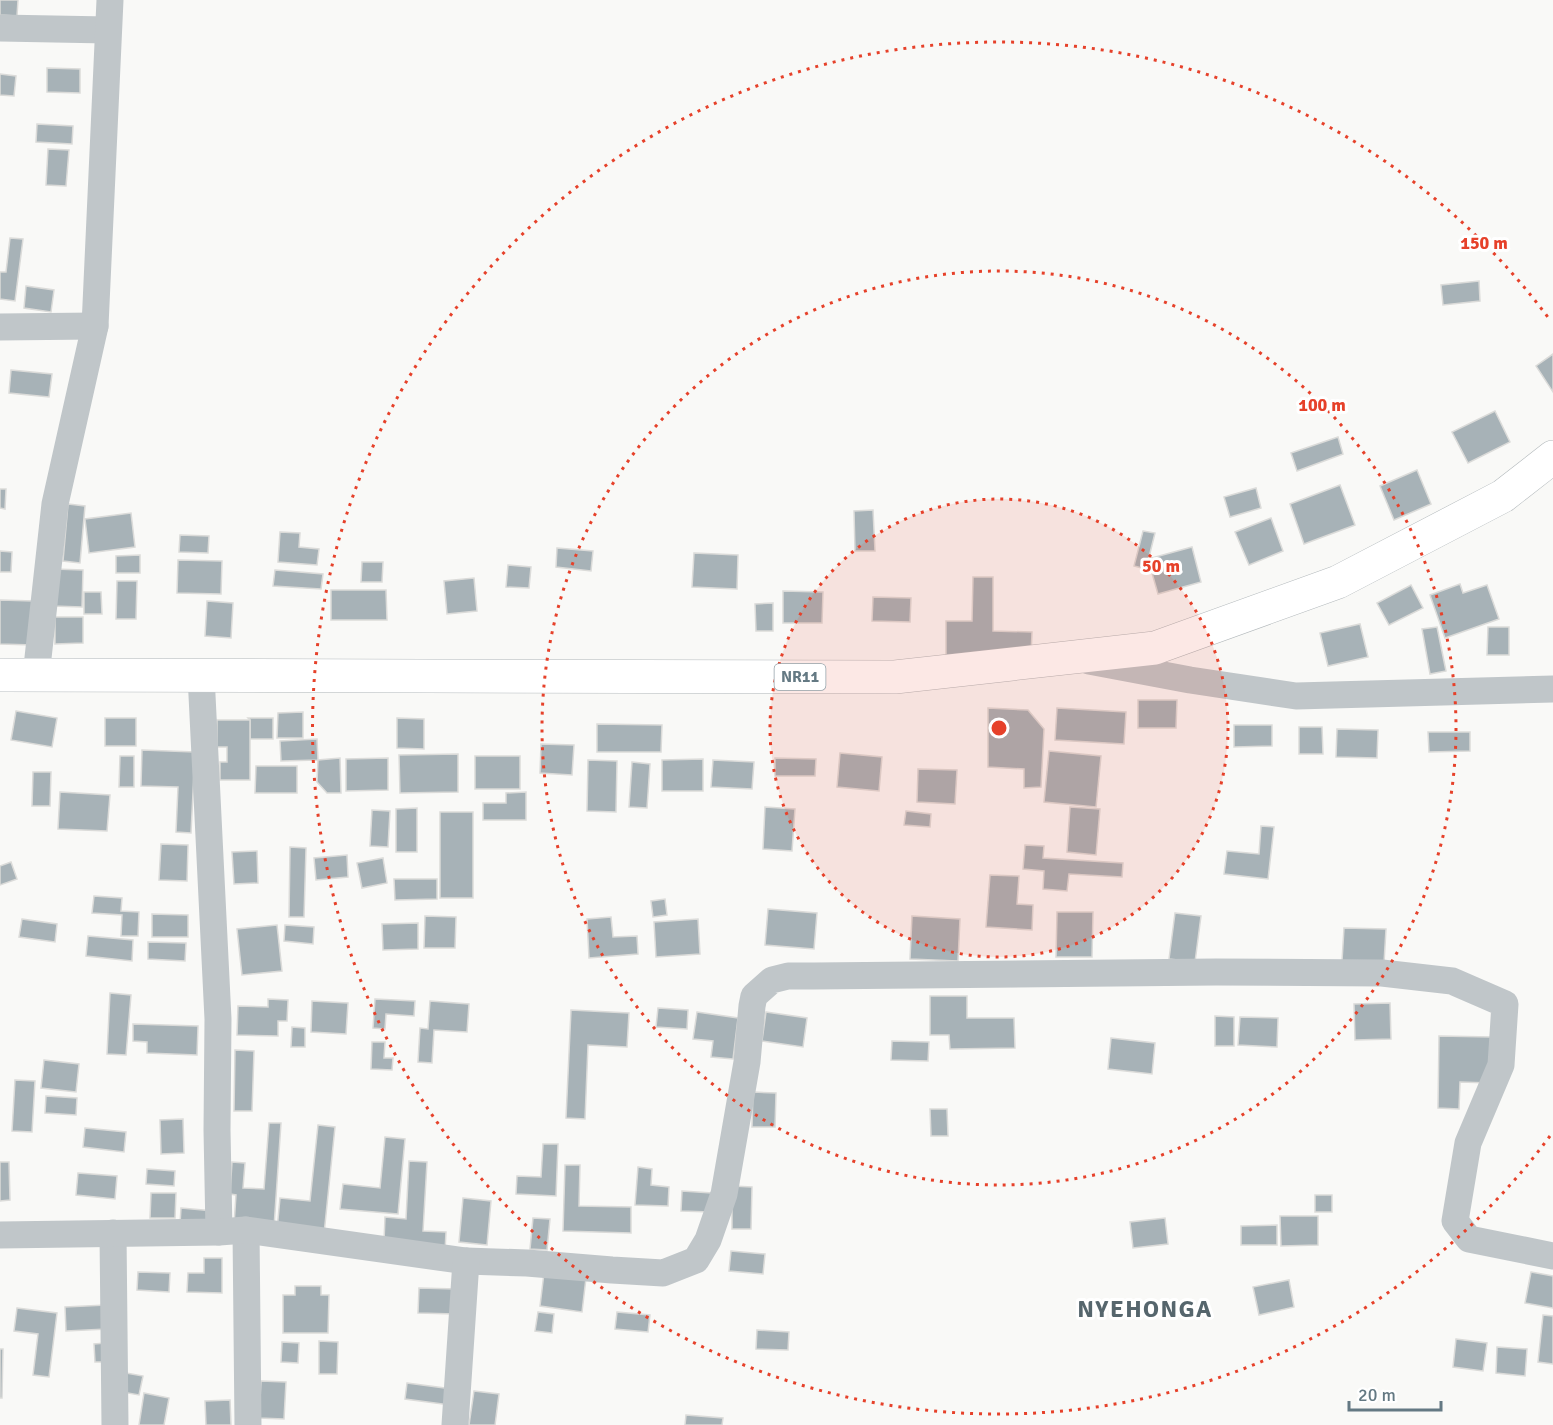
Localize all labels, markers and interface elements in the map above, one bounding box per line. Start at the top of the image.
text: 150 m [1460,232,1508,254]
text: 100 m [1298,394,1346,416]
text: 50 m [1142,555,1180,577]
road number: NR11 [774,664,826,690]
centre of rings [989,718,1009,738]
district label: NYEHONGA [1077,1294,1213,1324]
scale bar [1349,1374,1440,1412]
text: 20 m [1358,1384,1396,1406]

